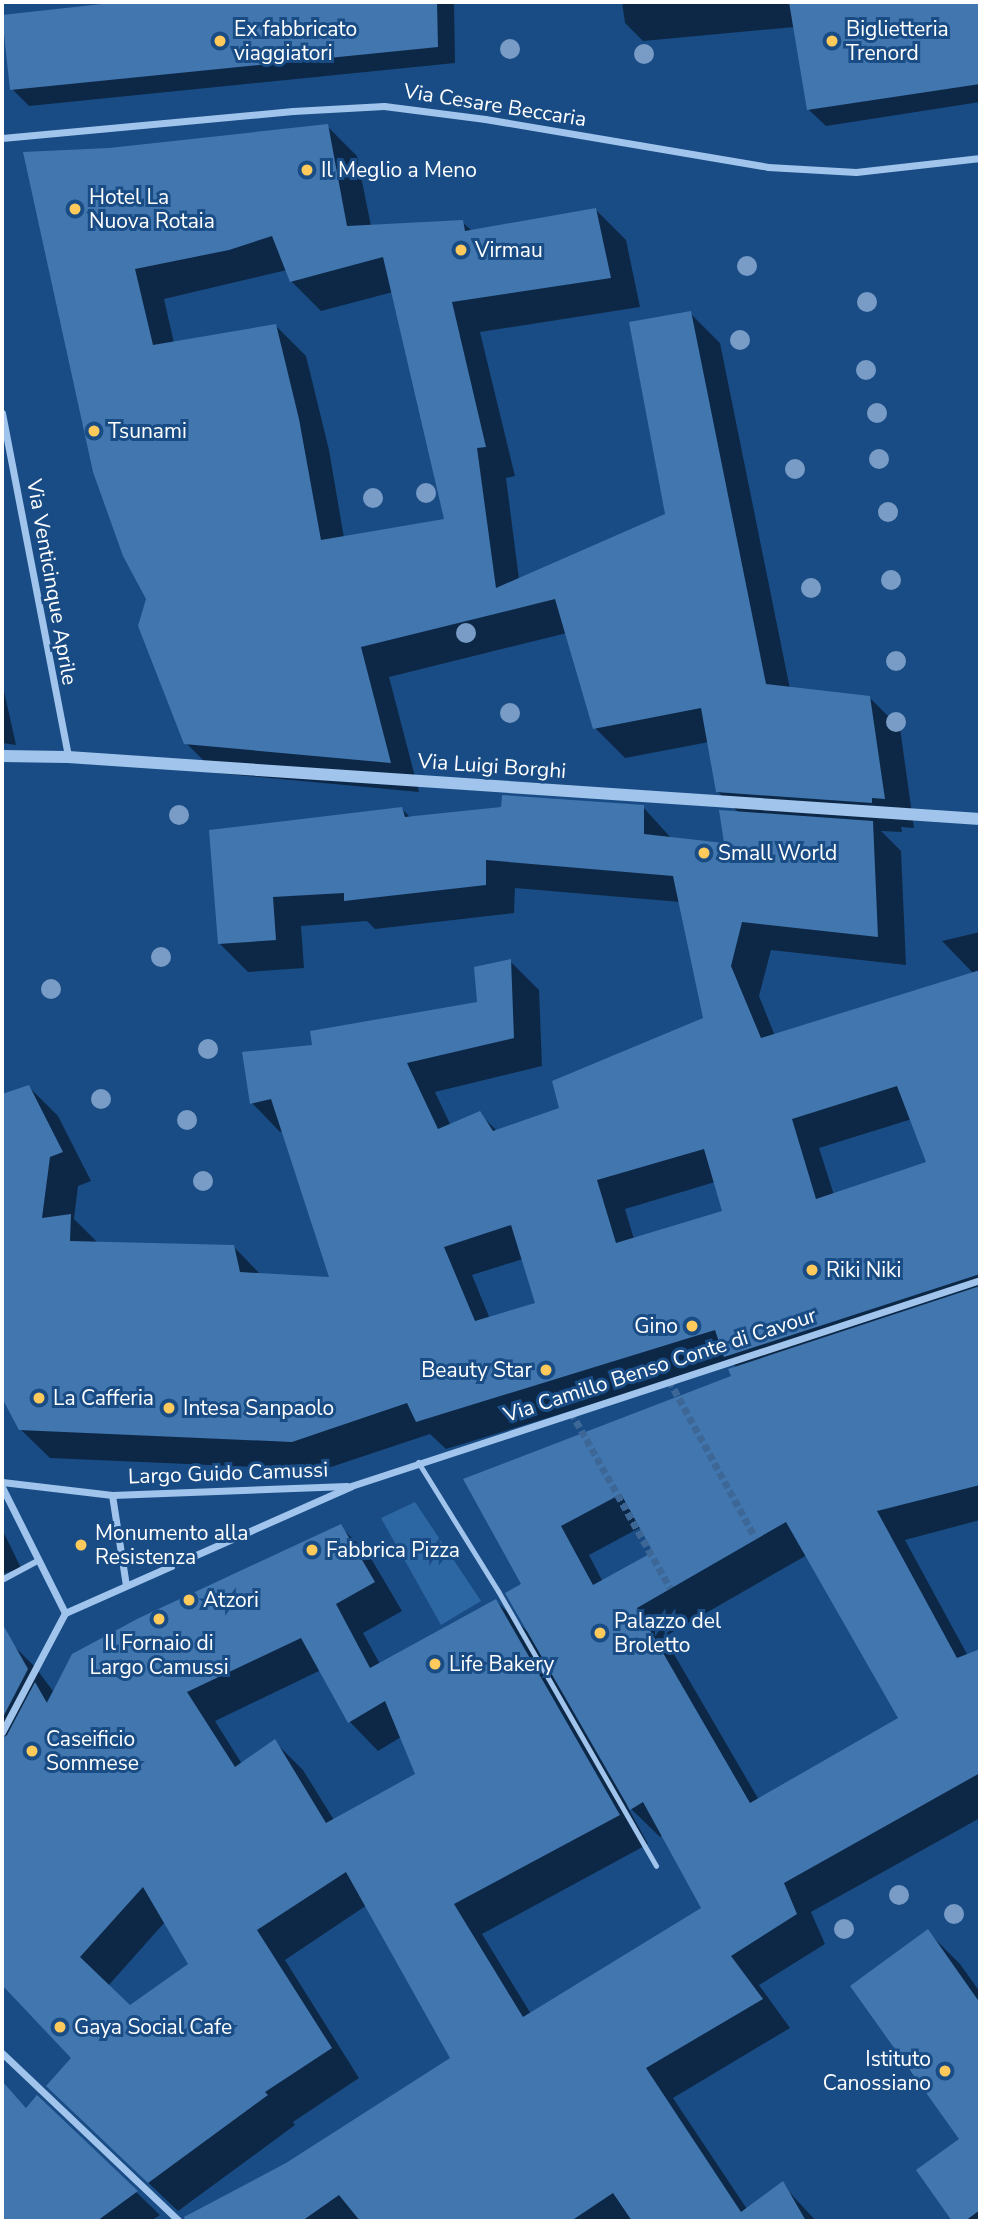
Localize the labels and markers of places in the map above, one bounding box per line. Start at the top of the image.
place label: Ex fabbricato viaggiatori [234,16,357,66]
place label: Biglietteria Trenord [846,16,949,66]
marker: Ex fabbricato viaggiatori [212,33,228,49]
marker: Biglietteria Trenord [824,33,840,49]
place label: Il Meglio a Meno [321,157,477,183]
marker: Il Meglio a Meno [299,162,315,178]
place label: Hotel La Nuova Rotaia [89,184,215,234]
marker: Hotel La Nuova Rotaia [67,201,83,217]
place label: Virmau [475,237,543,263]
marker: Virmau [453,242,469,258]
place label: Tsunami [108,418,187,444]
marker: Tsunami [86,423,102,439]
place label: Small World [718,840,837,866]
marker: Small World [696,845,712,861]
place label: Riki Niki [826,1257,901,1283]
marker: Riki Niki [804,1262,820,1278]
place label: Gino [634,1313,678,1339]
marker: Gino [684,1318,700,1334]
place label: Beauty Star [421,1357,532,1383]
marker: Beauty Star [538,1362,554,1378]
place label: La Cafferia [53,1385,154,1411]
marker: La Cafferia [31,1390,47,1406]
place label: Intesa Sanpaolo [183,1395,334,1421]
marker: Intesa Sanpaolo [161,1400,177,1416]
place label: Monumento alla Resistenza [95,1520,248,1570]
marker: Monumento alla Resistenza [73,1537,89,1553]
place label: Fabbrica Pizza [326,1537,460,1563]
marker: Fabbrica Pizza [304,1542,320,1558]
place label: Atzori [203,1587,259,1613]
marker: Atzori [181,1592,197,1608]
place label: Palazzo del Broletto [614,1608,721,1658]
marker: Il Fornaio di Largo Camussi [151,1611,167,1627]
marker: Palazzo del Broletto [592,1625,608,1641]
place label: Il Fornaio di Largo Camussi [89,1630,229,1680]
place label: Life Bakery [449,1651,554,1677]
marker: Life Bakery [427,1656,443,1672]
place label: Caseificio Sommese [46,1726,139,1776]
marker: Caseificio Sommese [24,1743,40,1759]
place label: Gaya Social Cafe [74,2014,232,2040]
marker: Gaya Social Cafe [52,2019,68,2035]
place label: Istituto Canossiano [823,2046,931,2096]
marker: Istituto Canossiano [937,2063,953,2079]

